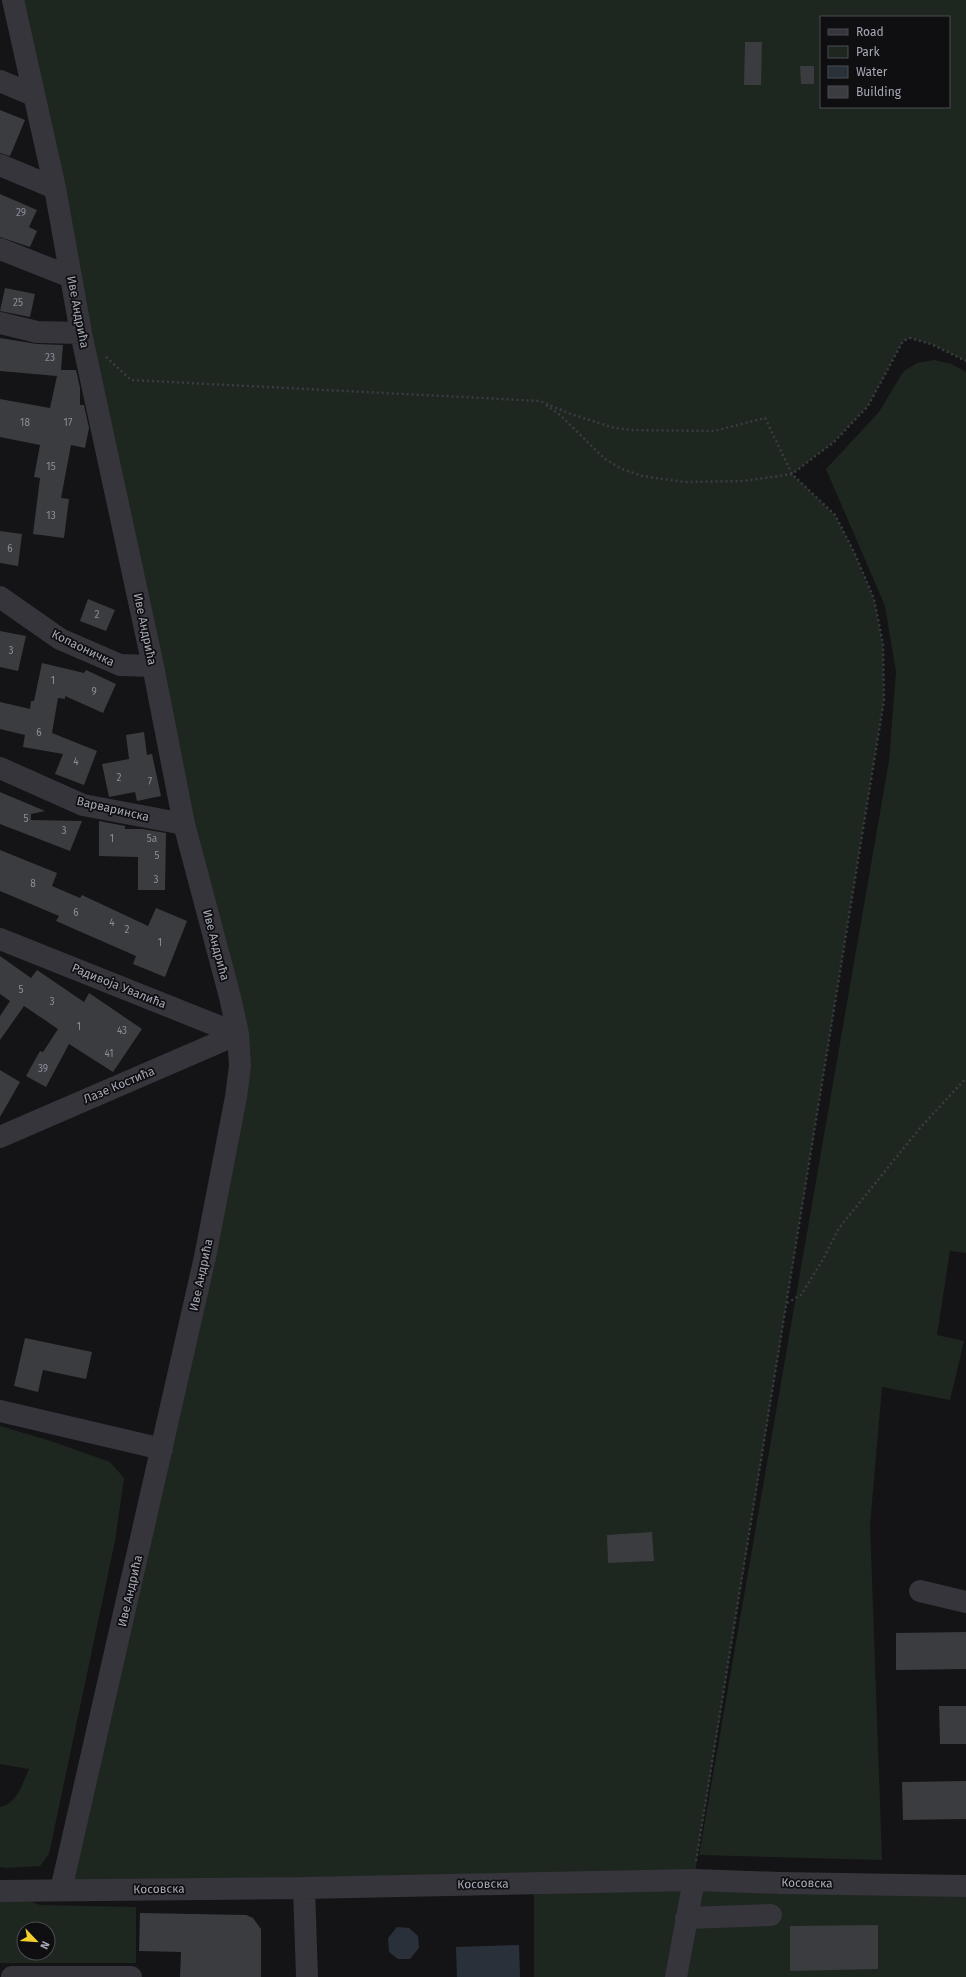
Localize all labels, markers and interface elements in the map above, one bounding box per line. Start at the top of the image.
legend [820,16,950,108]
text: Road [856,25,884,39]
text: Park [856,45,880,59]
text: Water [856,65,888,79]
text: Building [856,85,902,99]
house number: 29 [16,207,26,219]
street label: Иве Андрића [64,275,92,349]
house number: 25 [13,297,23,309]
house number: 23 [45,352,55,364]
house number: 18 [20,417,30,429]
house number: 17 [64,417,73,429]
house number: 15 [46,461,56,473]
house number: 13 [46,510,56,522]
house number: 6 [7,543,13,555]
street label: Иве Андрића [131,592,159,666]
house number: 2 [95,609,100,621]
street label: Копаоничка [49,627,117,669]
house number: 3 [9,645,14,657]
house number: 1 [51,675,55,687]
house number: 9 [91,686,97,698]
house number: 6 [36,727,42,739]
house number: 4 [73,756,79,768]
house number: 2 [117,772,122,784]
house number: 7 [148,776,153,788]
street label: Варваринска [75,794,151,824]
house number: 5 [23,813,29,825]
house number: 3 [62,825,67,837]
house number: 1 [110,833,114,845]
house number: 5a [147,833,157,845]
house number: 5 [154,850,160,862]
house number: 3 [154,874,159,886]
house number: 8 [30,878,36,890]
house number: 6 [73,907,79,919]
street label: Иве Андрића [200,908,232,982]
house number: 4 [109,917,115,929]
house number: 2 [125,924,130,936]
house number: 1 [158,937,162,949]
street label: Радивоја Увалића [70,961,168,1011]
house number: 5 [18,984,24,996]
house number: 3 [50,996,55,1008]
house number: 1 [77,1021,81,1033]
house number: 43 [117,1025,127,1037]
house number: 41 [104,1048,114,1060]
house number: 39 [38,1063,48,1075]
street label: Лазе Костића [81,1064,157,1106]
street label: Иве Андрића [187,1238,215,1312]
street label: Иве Андрића [115,1554,145,1628]
street label: Косовска [781,1876,833,1890]
street label: Косовска [457,1877,509,1891]
street label: Косовска [133,1882,185,1896]
north arrow [16,1921,56,1961]
text: N [37,1939,52,1951]

